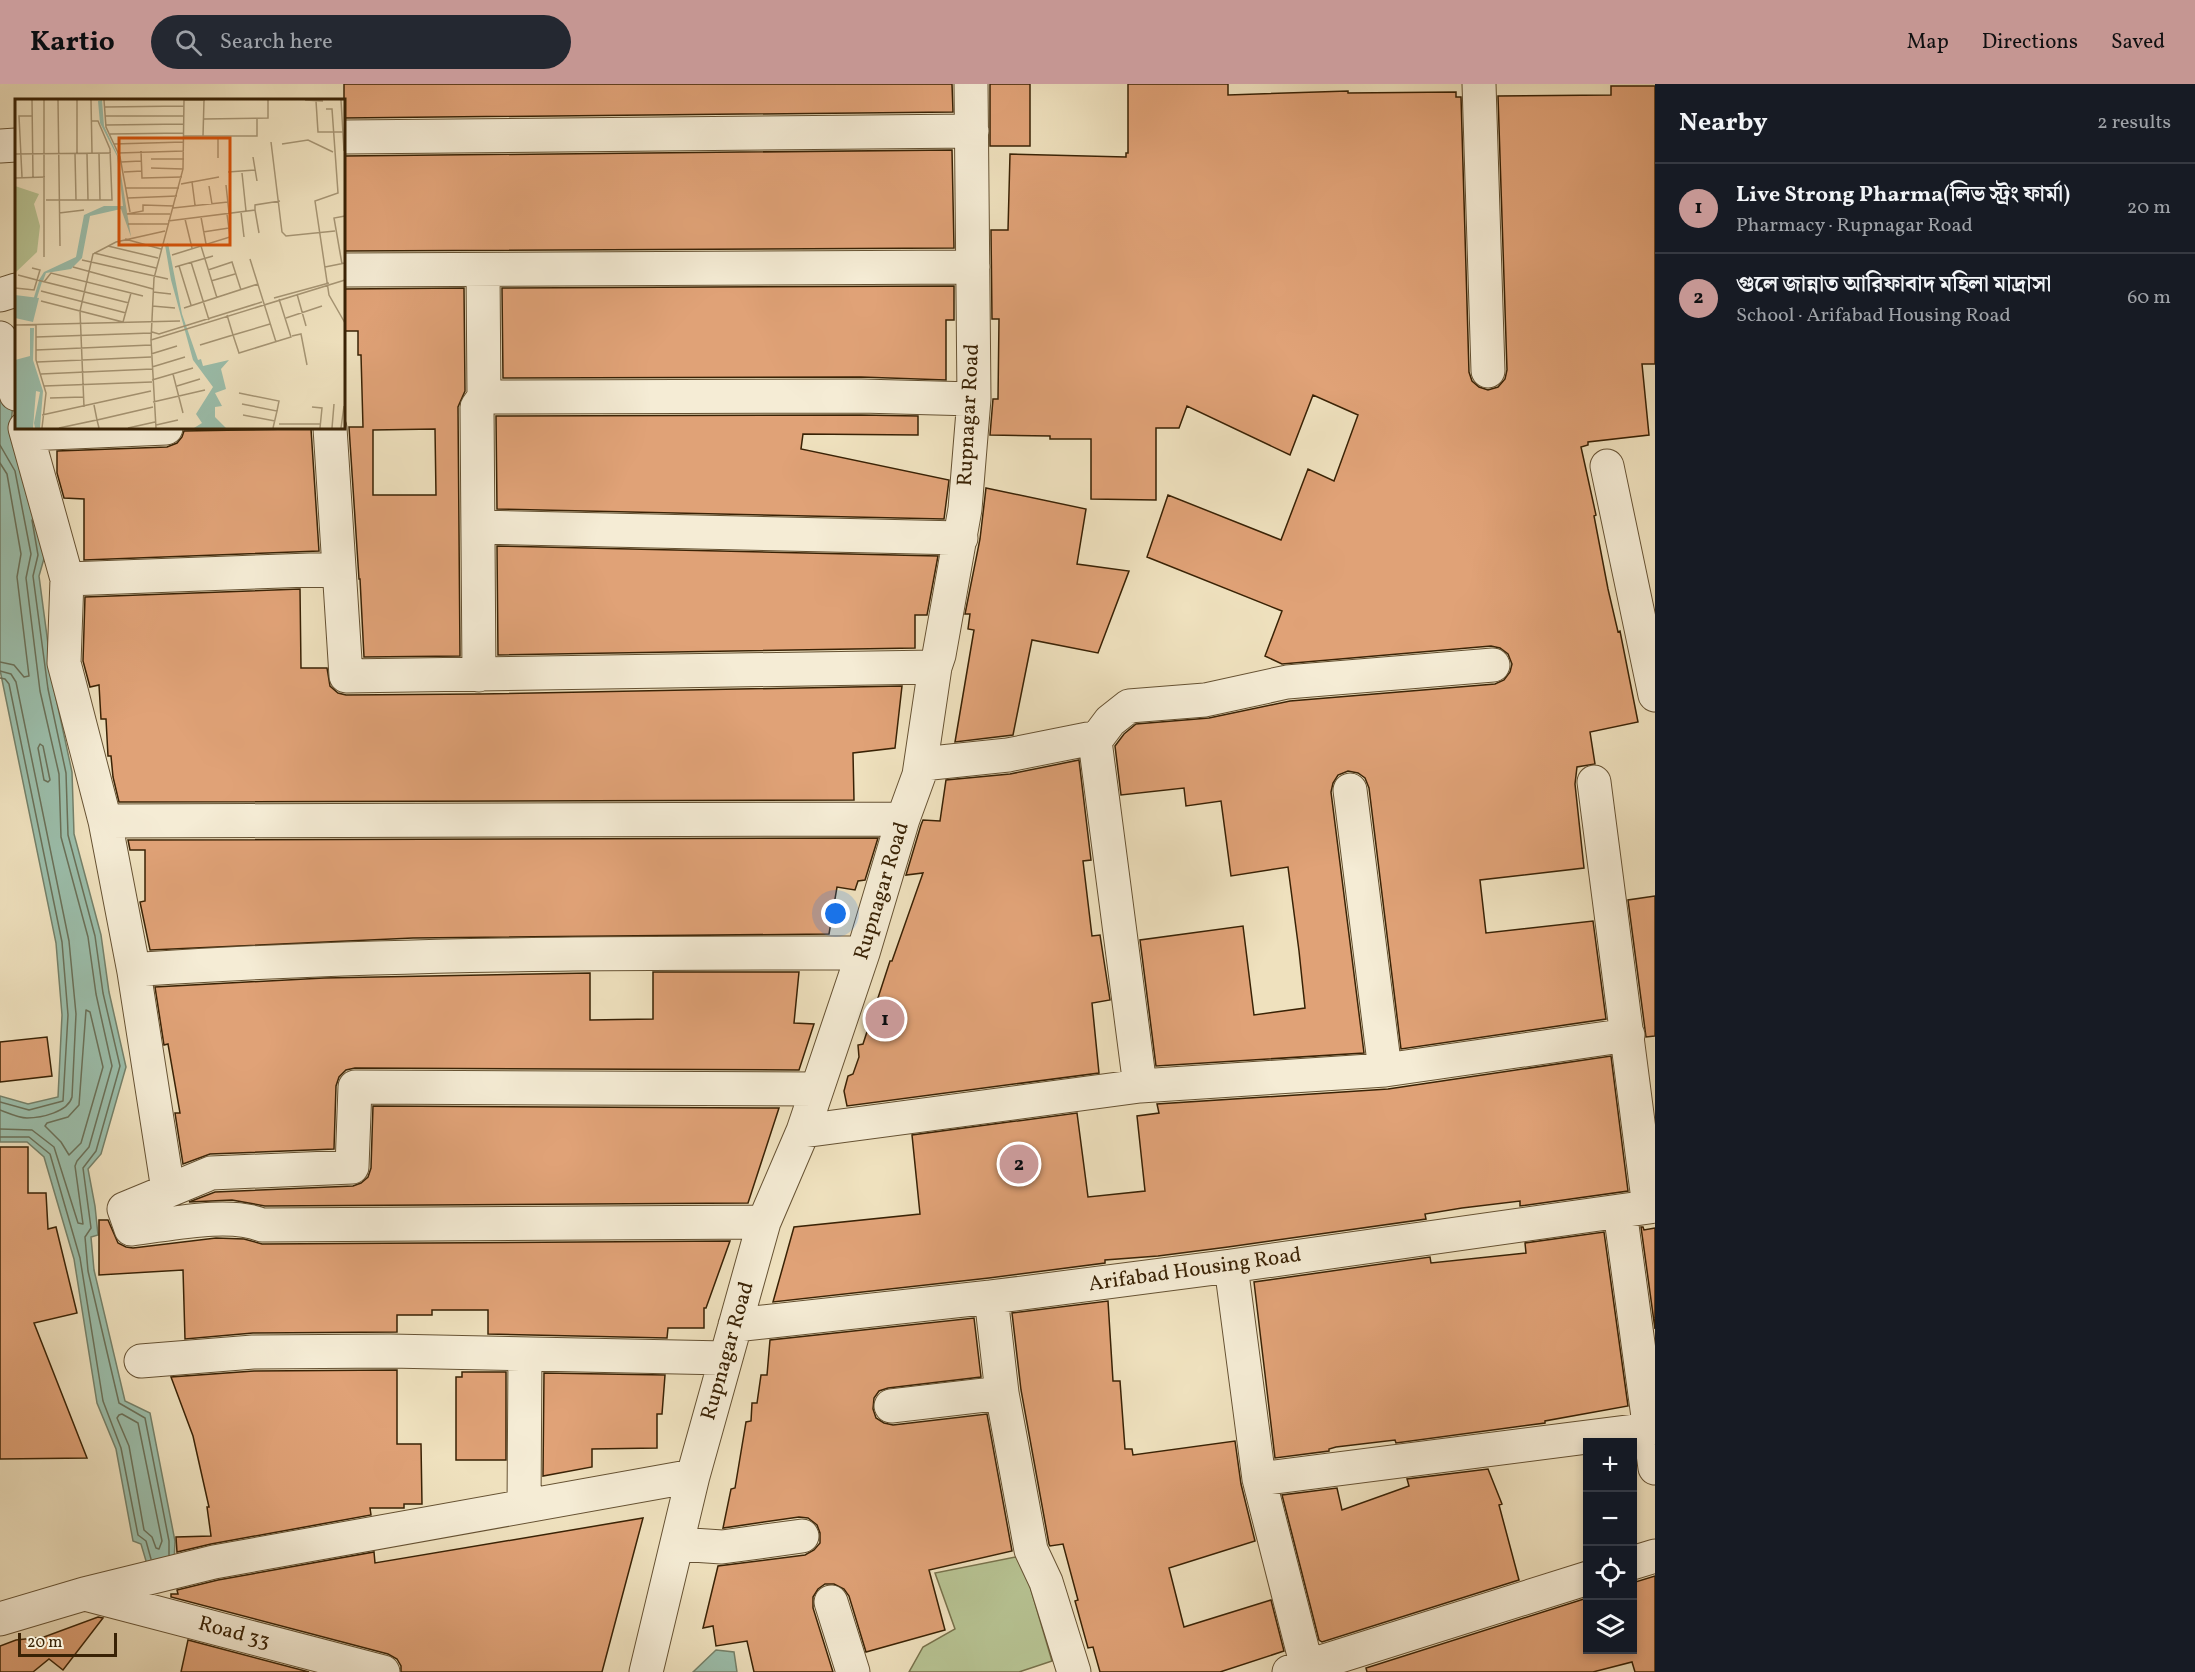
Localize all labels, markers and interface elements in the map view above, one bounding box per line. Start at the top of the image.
search box [151,15,571,69]
text: Kartio [30,23,115,62]
icon: search [172,26,205,59]
text: Search here [220,27,333,58]
text: Map [1907,28,1949,57]
text: Directions [1982,28,2078,57]
text: Saved [2111,28,2165,57]
inset map [15,99,345,429]
text: Nearby [1679,105,1768,141]
text: 2 results [2097,109,2171,137]
text: Live Strong Pharma(লিভ স্ট্রং ফার্মা) [1736,180,2070,211]
text: 1 [1694,194,1703,222]
text: 20 m [2127,194,2171,222]
text: Pharmacy · Rupnagar Road [1736,212,1973,240]
text: গুলে জান্নাত আরিফাবাদ মহিলা মাদ্রাসা [1736,270,2051,301]
text: 2 [1693,284,1704,312]
text: 60 m [2127,284,2171,312]
text: School · Arifabad Housing Road [1736,302,2011,330]
street label: Rupnagar Road [951,343,987,487]
street label: Rupnagar Road [847,818,917,964]
your location [821,899,850,928]
pin: 1 [866,996,904,1042]
pin: 2 [1000,1142,1038,1186]
street label: Arifabad Housing Road [1087,1241,1303,1299]
street label: Rupnagar Road [694,1278,762,1424]
map controls [1583,1438,1637,1654]
button: + [1583,1438,1637,1492]
button: − [1583,1492,1637,1546]
button: locate [1583,1546,1637,1600]
button: layers [1583,1600,1637,1654]
street label: Road 33 [195,1610,273,1656]
scale bar [18,1630,117,1658]
text: 20 m [27,1632,62,1654]

